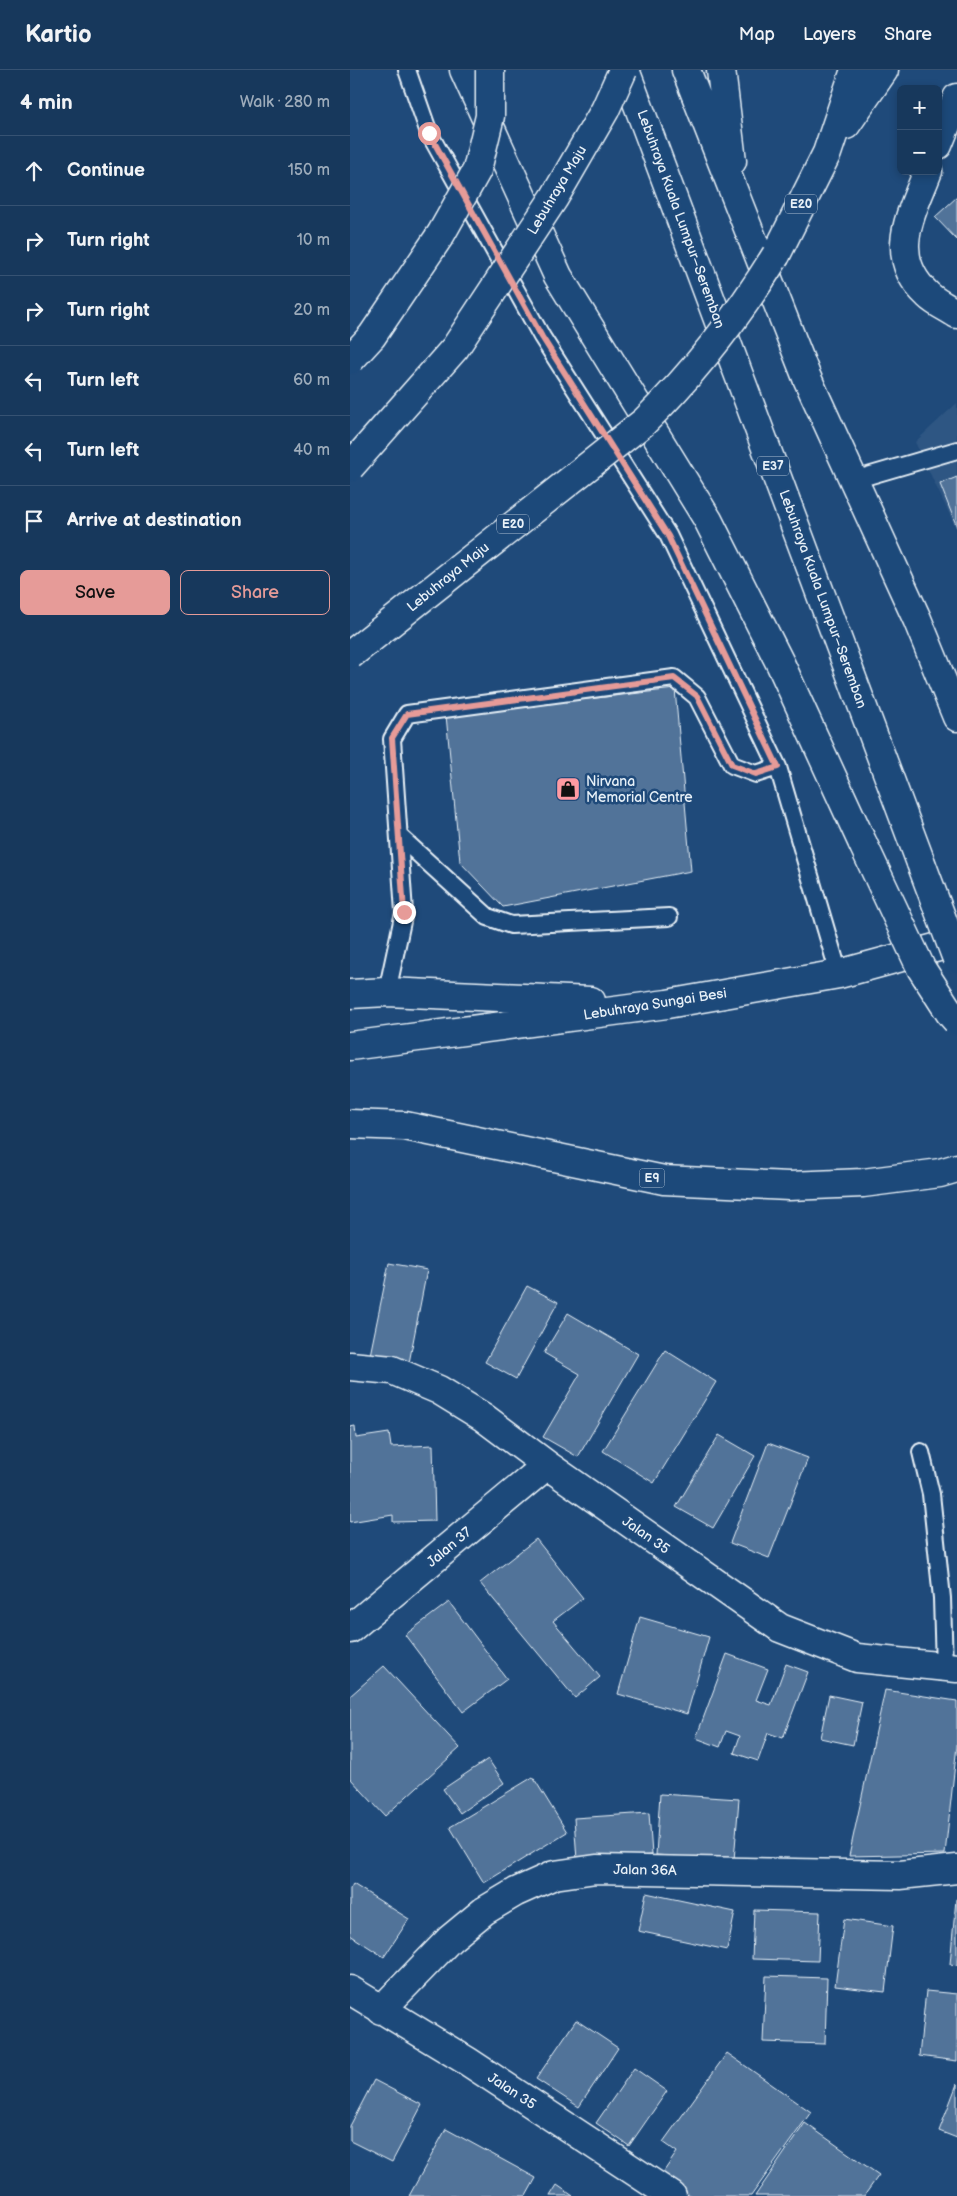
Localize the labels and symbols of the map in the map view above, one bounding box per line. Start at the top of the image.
street label: Lebuhraya Kuala Lumpur–Seremban [633,108,729,331]
route start [418,122,441,145]
street label: Lebuhraya Maju [524,142,590,238]
road number: E20 [785,195,817,214]
road number: E37 [757,456,789,476]
street label: Lebuhraya Kuala Lumpur–Seremban [775,488,871,711]
road number: E20 [497,514,529,534]
street label: Lebuhraya Maju [404,539,492,615]
place label: Nirvana Memorial Centre [586,773,693,806]
shop icon: Nirvana Memorial Centre [555,776,581,802]
route end [393,901,416,924]
street label: Lebuhraya Sungai Besi [582,984,728,1024]
road number: E9 [640,1168,664,1188]
street label: Jalan 35 [619,1512,673,1558]
street label: Jalan 37 [423,1523,475,1571]
street label: Jalan 36A [613,1861,677,1879]
street label: Jalan 35 [485,2069,539,2113]

